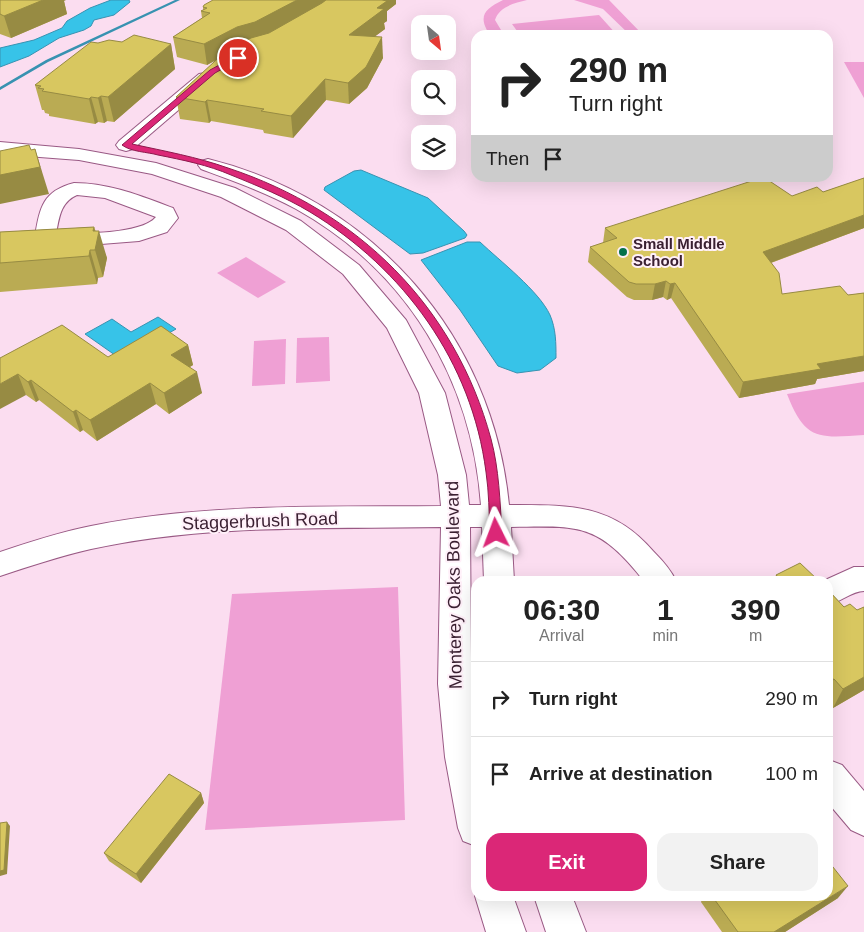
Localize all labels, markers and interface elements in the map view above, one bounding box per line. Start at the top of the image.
north arrow [411,15,456,60]
map controls [411,15,456,170]
pin [217,37,259,79]
icon: arrive [224,44,252,72]
icon: right [486,50,551,115]
text: 290 m [569,50,668,89]
button: search [411,70,456,115]
text: Turn right [569,91,662,116]
button: layers [411,125,456,170]
icon: arrive [539,145,567,173]
text: Then [486,148,529,169]
place label: Small Middle School [633,235,725,269]
marker: Small Middle School [617,246,629,258]
street label: Monterey Oaks Boulevard [442,481,466,689]
position arrow [469,506,521,558]
street label: Staggerbrush Road [182,508,338,534]
text: 06:30 [523,593,600,626]
text: 1 [657,593,674,626]
text: 390 [731,593,781,626]
text: Arrival [539,627,584,644]
text: min [652,627,678,644]
text: m [749,627,762,644]
icon: right [486,685,514,713]
text: Turn right [529,688,617,709]
text: 290 m [765,688,818,709]
icon: arrive [486,760,514,788]
text: Arrive at destination [529,763,713,784]
text: 100 m [765,763,818,784]
button: Exit [486,833,647,891]
button: Share [657,833,818,891]

